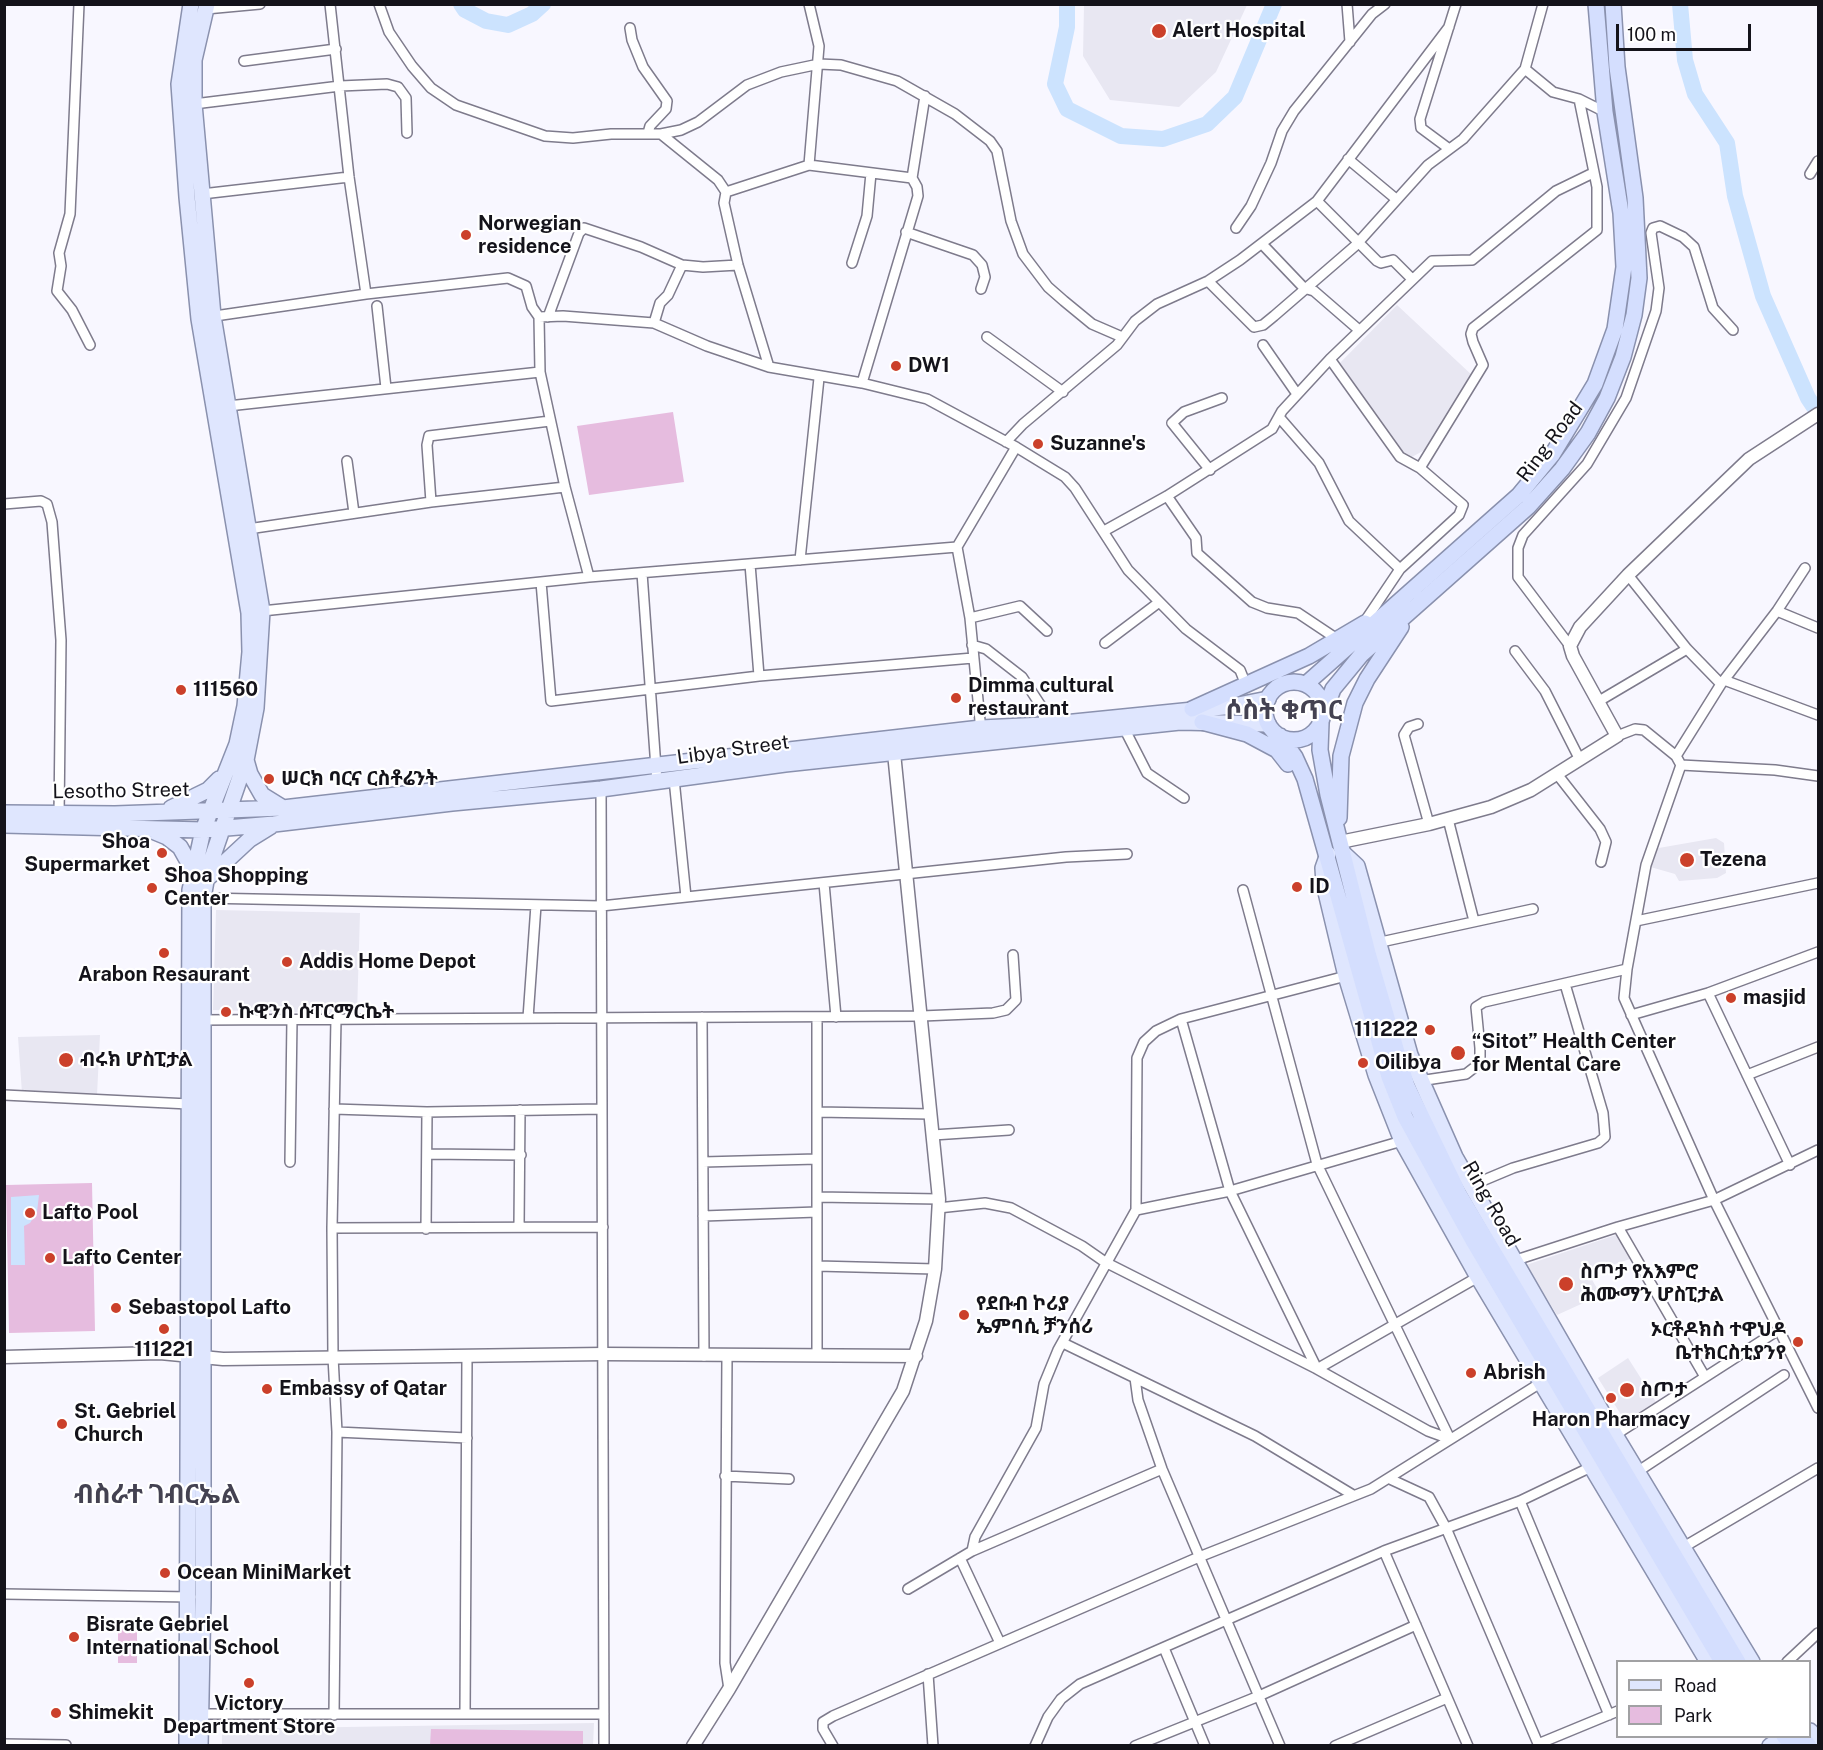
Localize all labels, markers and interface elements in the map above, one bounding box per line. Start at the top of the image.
scale bar [1619,12,1754,50]
place label: Alert Hospital [1172,19,1306,43]
marker: Alert Hospital [1150,22,1168,40]
text: 100 m [1627,24,1676,45]
place label: Norwegian residence [478,212,581,259]
marker: Norwegian residence [459,228,473,242]
place label: DW1 [908,354,950,378]
marker: DW1 [889,359,903,373]
street label: Ring Road [1512,397,1588,487]
place label: Suzanne's [1050,432,1146,456]
marker: Suzanne's [1031,437,1045,451]
place label: Dimma cultural restaurant [968,674,1114,721]
place label: 111560 [193,678,258,702]
marker: 111560 [174,683,188,697]
marker: Dimma cultural restaurant [949,691,963,705]
district label: ሶስት ቁጥር [1226,695,1342,727]
street label: Libya Street [675,730,791,770]
place label: ሠርክ ባርና ርስቶሬንት [281,767,438,791]
marker: ሠርክ ባርና ርስቶሬንት [262,772,276,786]
street label: Lesotho Street [52,778,190,804]
place label: Shoa Supermarket [24,830,150,877]
marker: Shoa Supermarket [155,846,169,860]
place label: Tezena [1700,848,1766,872]
marker: Tezena [1678,851,1696,869]
place label: Shoa Shopping Center [164,864,308,911]
place label: ID [1309,875,1330,899]
marker: ID [1290,880,1304,894]
marker: Shoa Shopping Center [145,881,159,895]
marker: Arabon Resaurant [157,946,171,960]
place label: Addis Home Depot [299,950,476,974]
marker: Addis Home Depot [280,955,294,969]
place label: Arabon Resaurant [78,963,250,987]
place label: masjid [1743,986,1806,1010]
marker: masjid [1724,991,1738,1005]
place label: ኩዊንስ ሱፐርማርኬት [238,1000,394,1024]
marker: ኩዊንስ ሱፐርማርኬት [219,1005,233,1019]
place label: 111222 [1354,1018,1418,1042]
marker: 111222 [1423,1023,1437,1037]
place label: “Sitot” Health Center for Mental Care [1472,1030,1676,1077]
marker: “Sitot” Health Center for Mental Care [1449,1044,1467,1062]
place label: ብሩክ ሆስፒታል [80,1048,193,1072]
marker: ብሩክ ሆስፒታል [57,1051,75,1069]
place label: Oilibya [1375,1051,1441,1075]
marker: Oilibya [1356,1056,1370,1070]
street label: Ring Road [1457,1157,1525,1251]
place label: Lafto Pool [42,1201,139,1225]
marker: Lafto Pool [23,1206,37,1220]
place label: Lafto Center [62,1246,181,1270]
marker: Lafto Center [43,1251,57,1265]
place label: ስጦታ የአእምሮ ሕሙማን ሆስፒታል [1580,1260,1724,1307]
marker: ስጦታ የአእምሮ ሕሙማን ሆስፒታል [1557,1275,1575,1293]
place label: የደቡብ ኮሪያ ኤምባሲ ቻንሰሪ [976,1292,1093,1339]
place label: Sebastopol Lafto [128,1296,291,1320]
marker: Sebastopol Lafto [109,1301,123,1315]
marker: የደቡብ ኮሪያ ኤምባሲ ቻንሰሪ [957,1308,971,1322]
place label: ኦርቶዶክስ ተዋህዶ ቤተክርስቲያንየ [1651,1318,1786,1365]
marker: 111221 [157,1322,171,1336]
marker: ኦርቶዶክስ ተዋህዶ ቤተክርስቲያንየ [1791,1335,1805,1349]
place label: 111221 [134,1338,194,1362]
place label: Abrish [1483,1361,1546,1385]
marker: Abrish [1464,1366,1478,1380]
place label: Embassy of Qatar [279,1377,447,1401]
place label: ስጦታ [1640,1378,1687,1402]
marker: ስጦታ [1618,1381,1636,1399]
marker: Embassy of Qatar [260,1382,274,1396]
marker: Haron Pharmacy [1604,1391,1618,1405]
place label: St. Gebriel Church [74,1400,176,1447]
place label: Haron Pharmacy [1532,1408,1690,1432]
marker: St. Gebriel Church [55,1417,69,1431]
district label: ብስራተ ገብርኤል [74,1479,240,1511]
place label: Ocean MiniMarket [177,1561,351,1585]
marker: Ocean MiniMarket [158,1566,172,1580]
place label: Bisrate Gebriel International School [86,1613,280,1660]
marker: Bisrate Gebriel International School [67,1630,81,1644]
legend [1616,1660,1811,1738]
text: Road [1674,1675,1717,1696]
marker: Victory Department Store [242,1676,256,1690]
place label: Victory Department Store [163,1692,335,1739]
place label: Shimekit [68,1701,154,1725]
text: Park [1674,1705,1712,1726]
marker: Shimekit [49,1706,63,1720]

